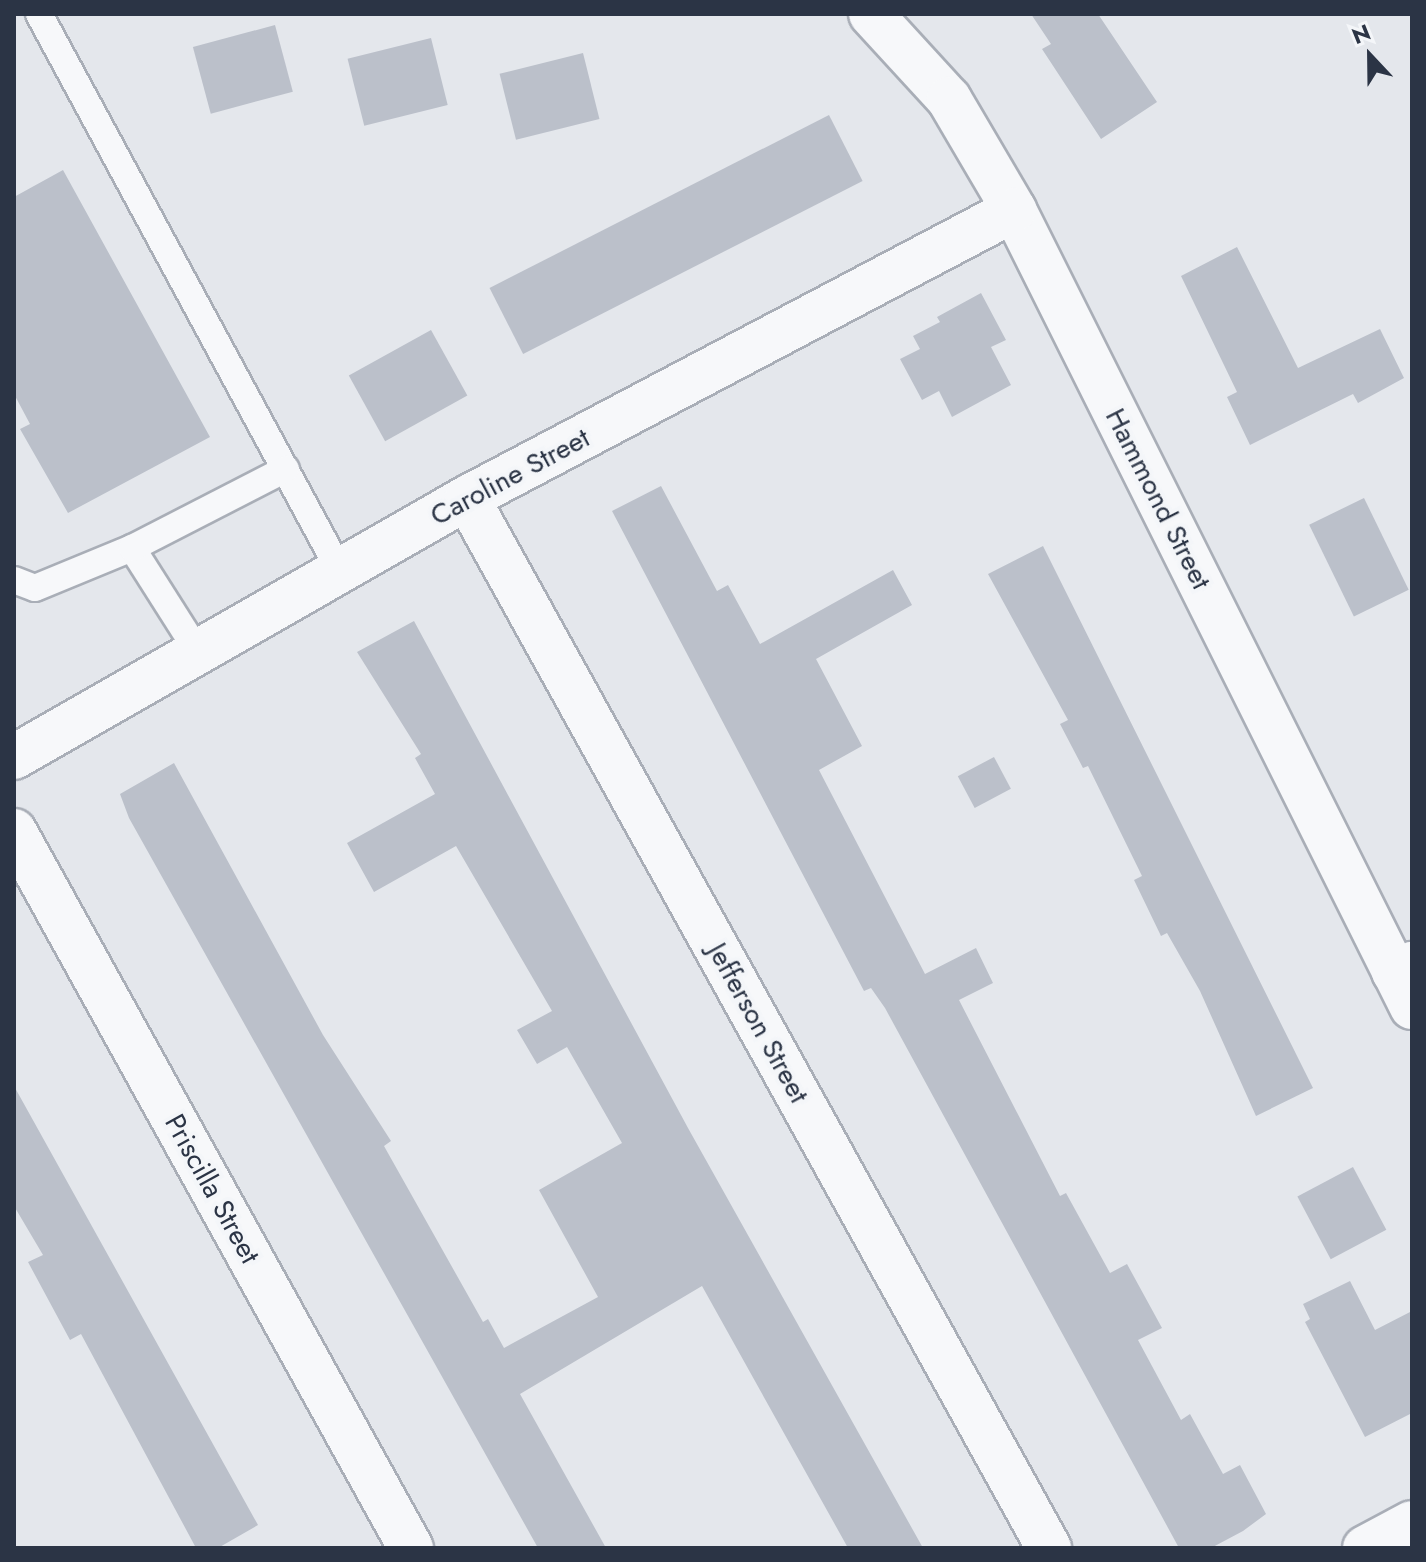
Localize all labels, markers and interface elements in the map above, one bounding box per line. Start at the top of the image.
north arrow [1330,16,1410,96]
text: N [1347,16,1375,52]
street label: Hammond Street [1098,403,1218,595]
street label: Caroline Street [425,421,595,533]
street label: Jefferson Street [700,937,816,1109]
street label: Priscilla Street [157,1109,267,1269]

